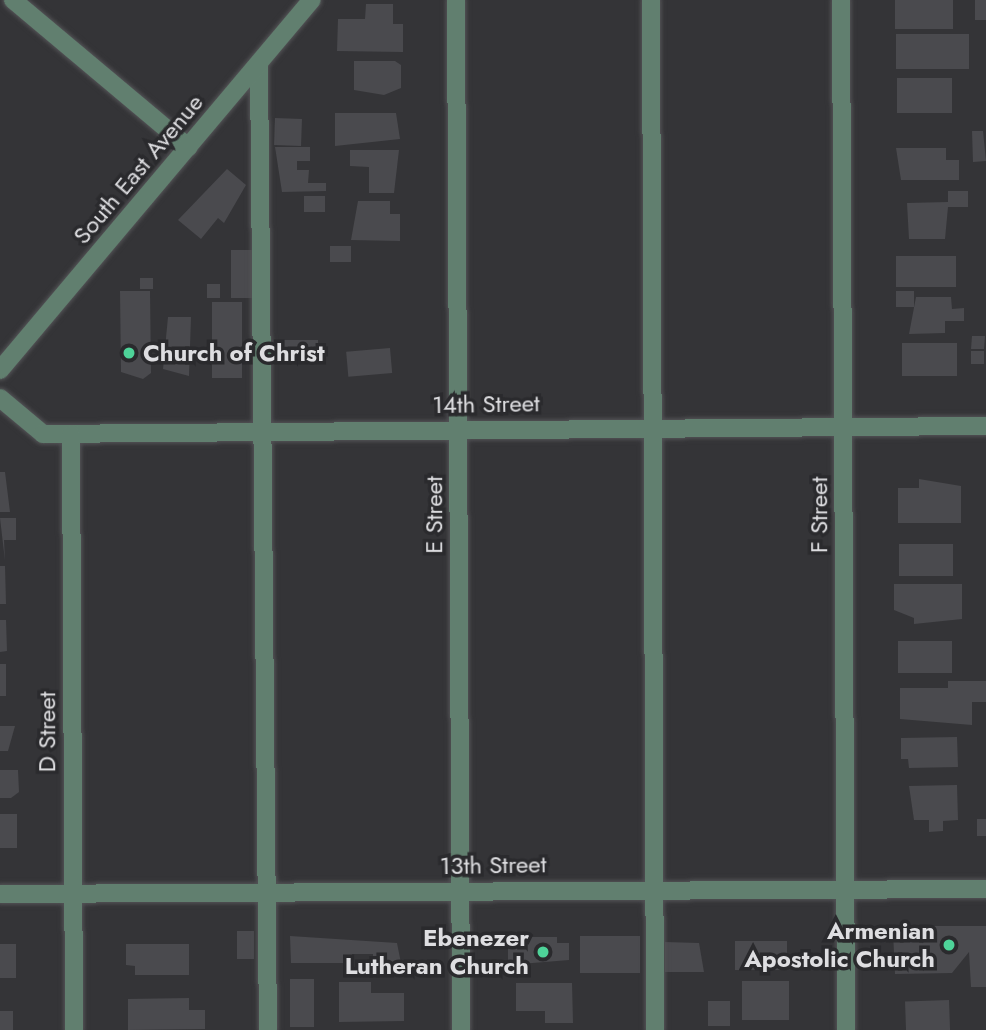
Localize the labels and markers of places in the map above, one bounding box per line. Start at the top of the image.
place label: Church of Christ [143,339,325,367]
marker: Church of Christ [121,345,137,361]
place label: Armenian Apostolic Church [744,917,935,973]
place label: Ebenezer Lutheran Church [345,924,529,980]
marker: Armenian Apostolic Church [941,937,957,953]
marker: Ebenezer Lutheran Church [535,944,551,960]

